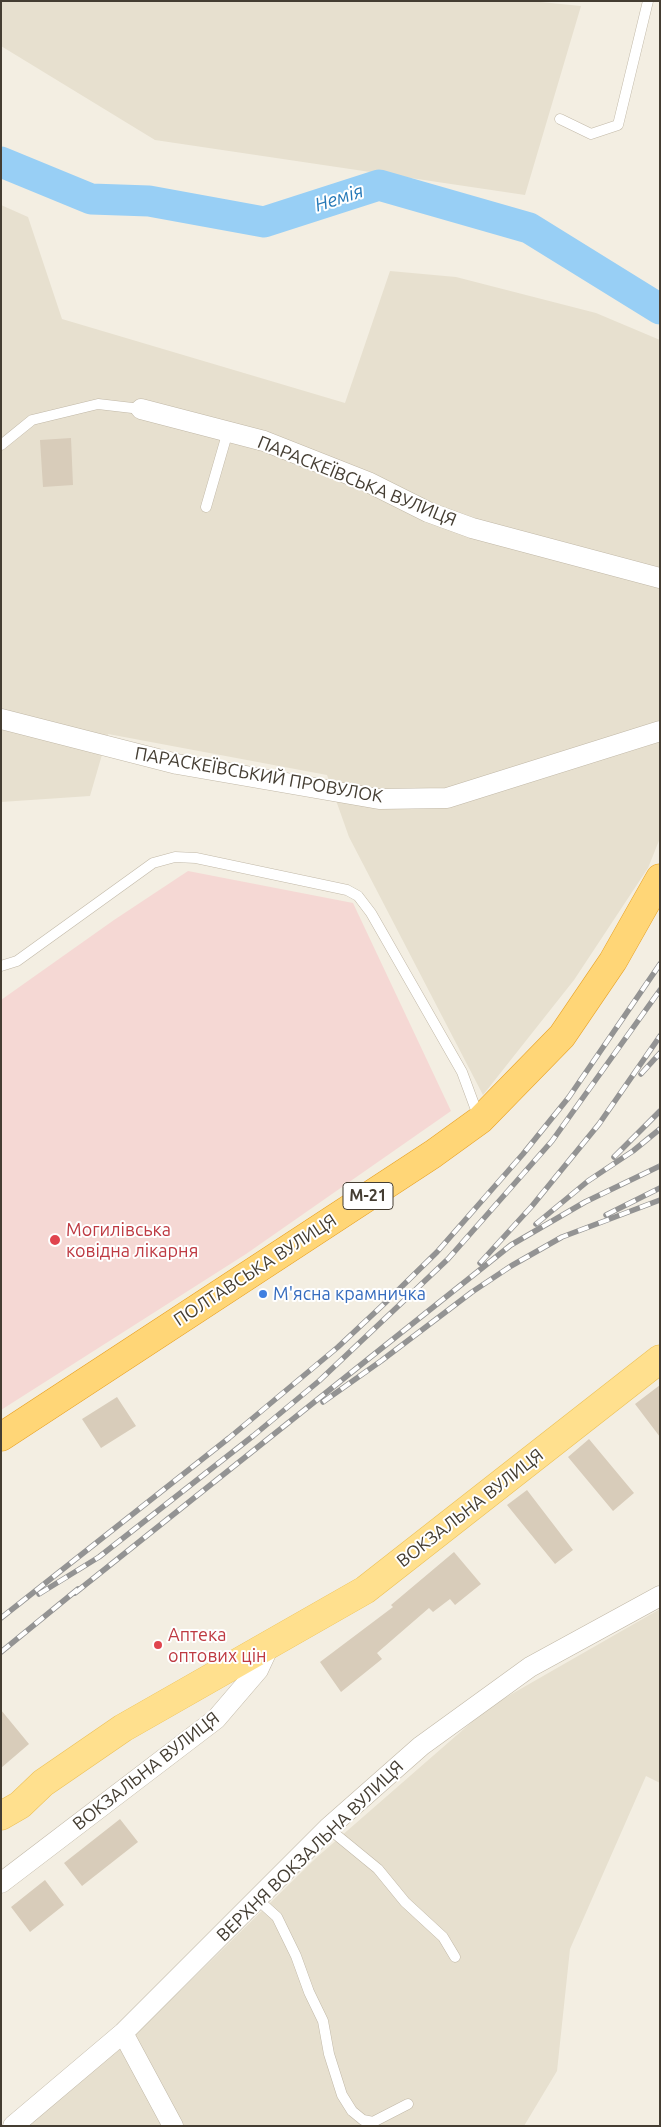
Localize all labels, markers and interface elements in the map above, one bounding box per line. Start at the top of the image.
water label: Немія [312,179,366,217]
street label: ПАРАСКЕЇВСЬКА ВУЛИЦЯ [254,431,460,531]
street label: ПАРАСКЕЇВСЬКИЙ ПРОВУЛОК [133,743,385,807]
road number: М-21 [343,1182,393,1210]
street label: ПОЛТАВСЬКА ВУЛИЦЯ [170,1209,340,1331]
place label: Могилівська ковідна лікарня [66,1219,198,1262]
marker: Могилівська ковідна лікарня [48,1233,62,1247]
place label: М'ясна крамничка [273,1283,426,1305]
marker: М'ясна крамничка [257,1288,269,1300]
street label: ВОКЗАЛЬНА ВУЛИЦЯ [392,1444,548,1572]
place label: Аптека оптових цін [168,1624,267,1666]
marker: Аптека оптових цін [152,1639,164,1651]
street label: ВОКЗАЛЬНА ВУЛИЦЯ [68,1707,224,1835]
street label: ВЕРХНЯ ВОКЗАЛЬНА ВУЛИЦЯ [212,1756,408,1946]

